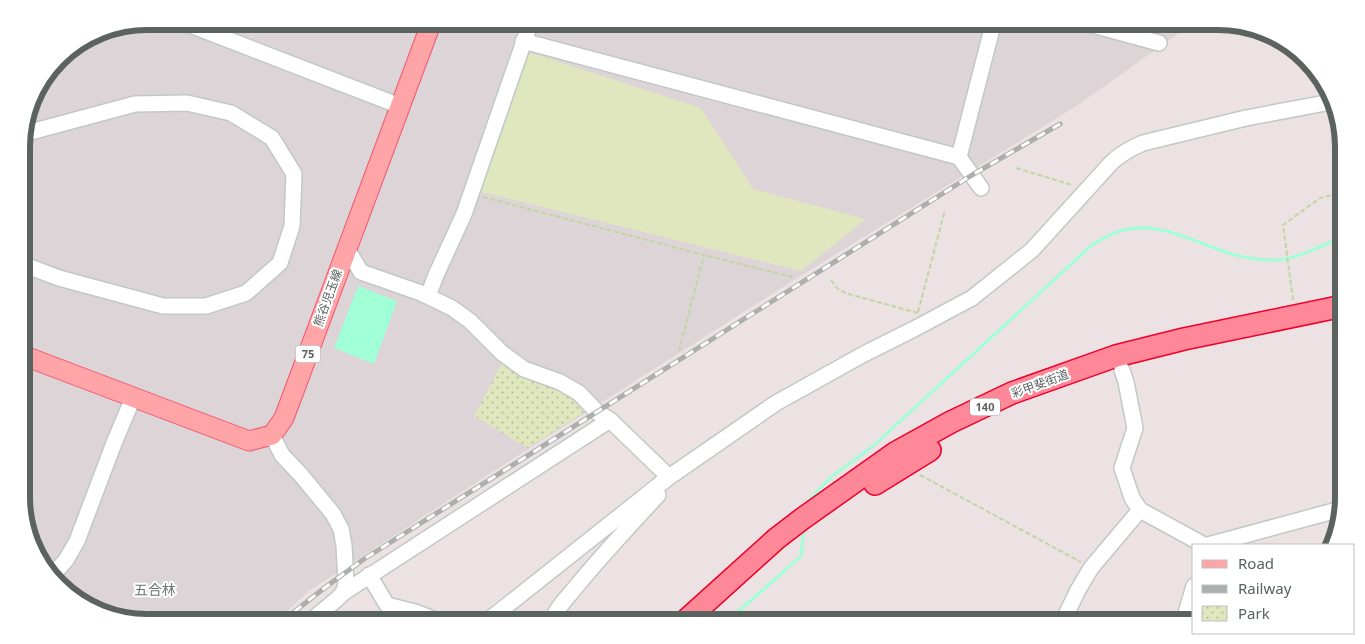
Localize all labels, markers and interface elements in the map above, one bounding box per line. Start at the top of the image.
street label: 熊谷児玉線 [309,267,346,329]
road number: 75 [296,346,320,362]
street label: 彩甲斐街道 [1009,365,1071,402]
road number: 140 [970,398,1000,416]
legend [1192,544,1355,634]
text: Road [1238,553,1274,573]
text: Railway [1238,578,1292,598]
district label: 五合林 [134,580,176,599]
text: Park [1238,603,1270,623]

